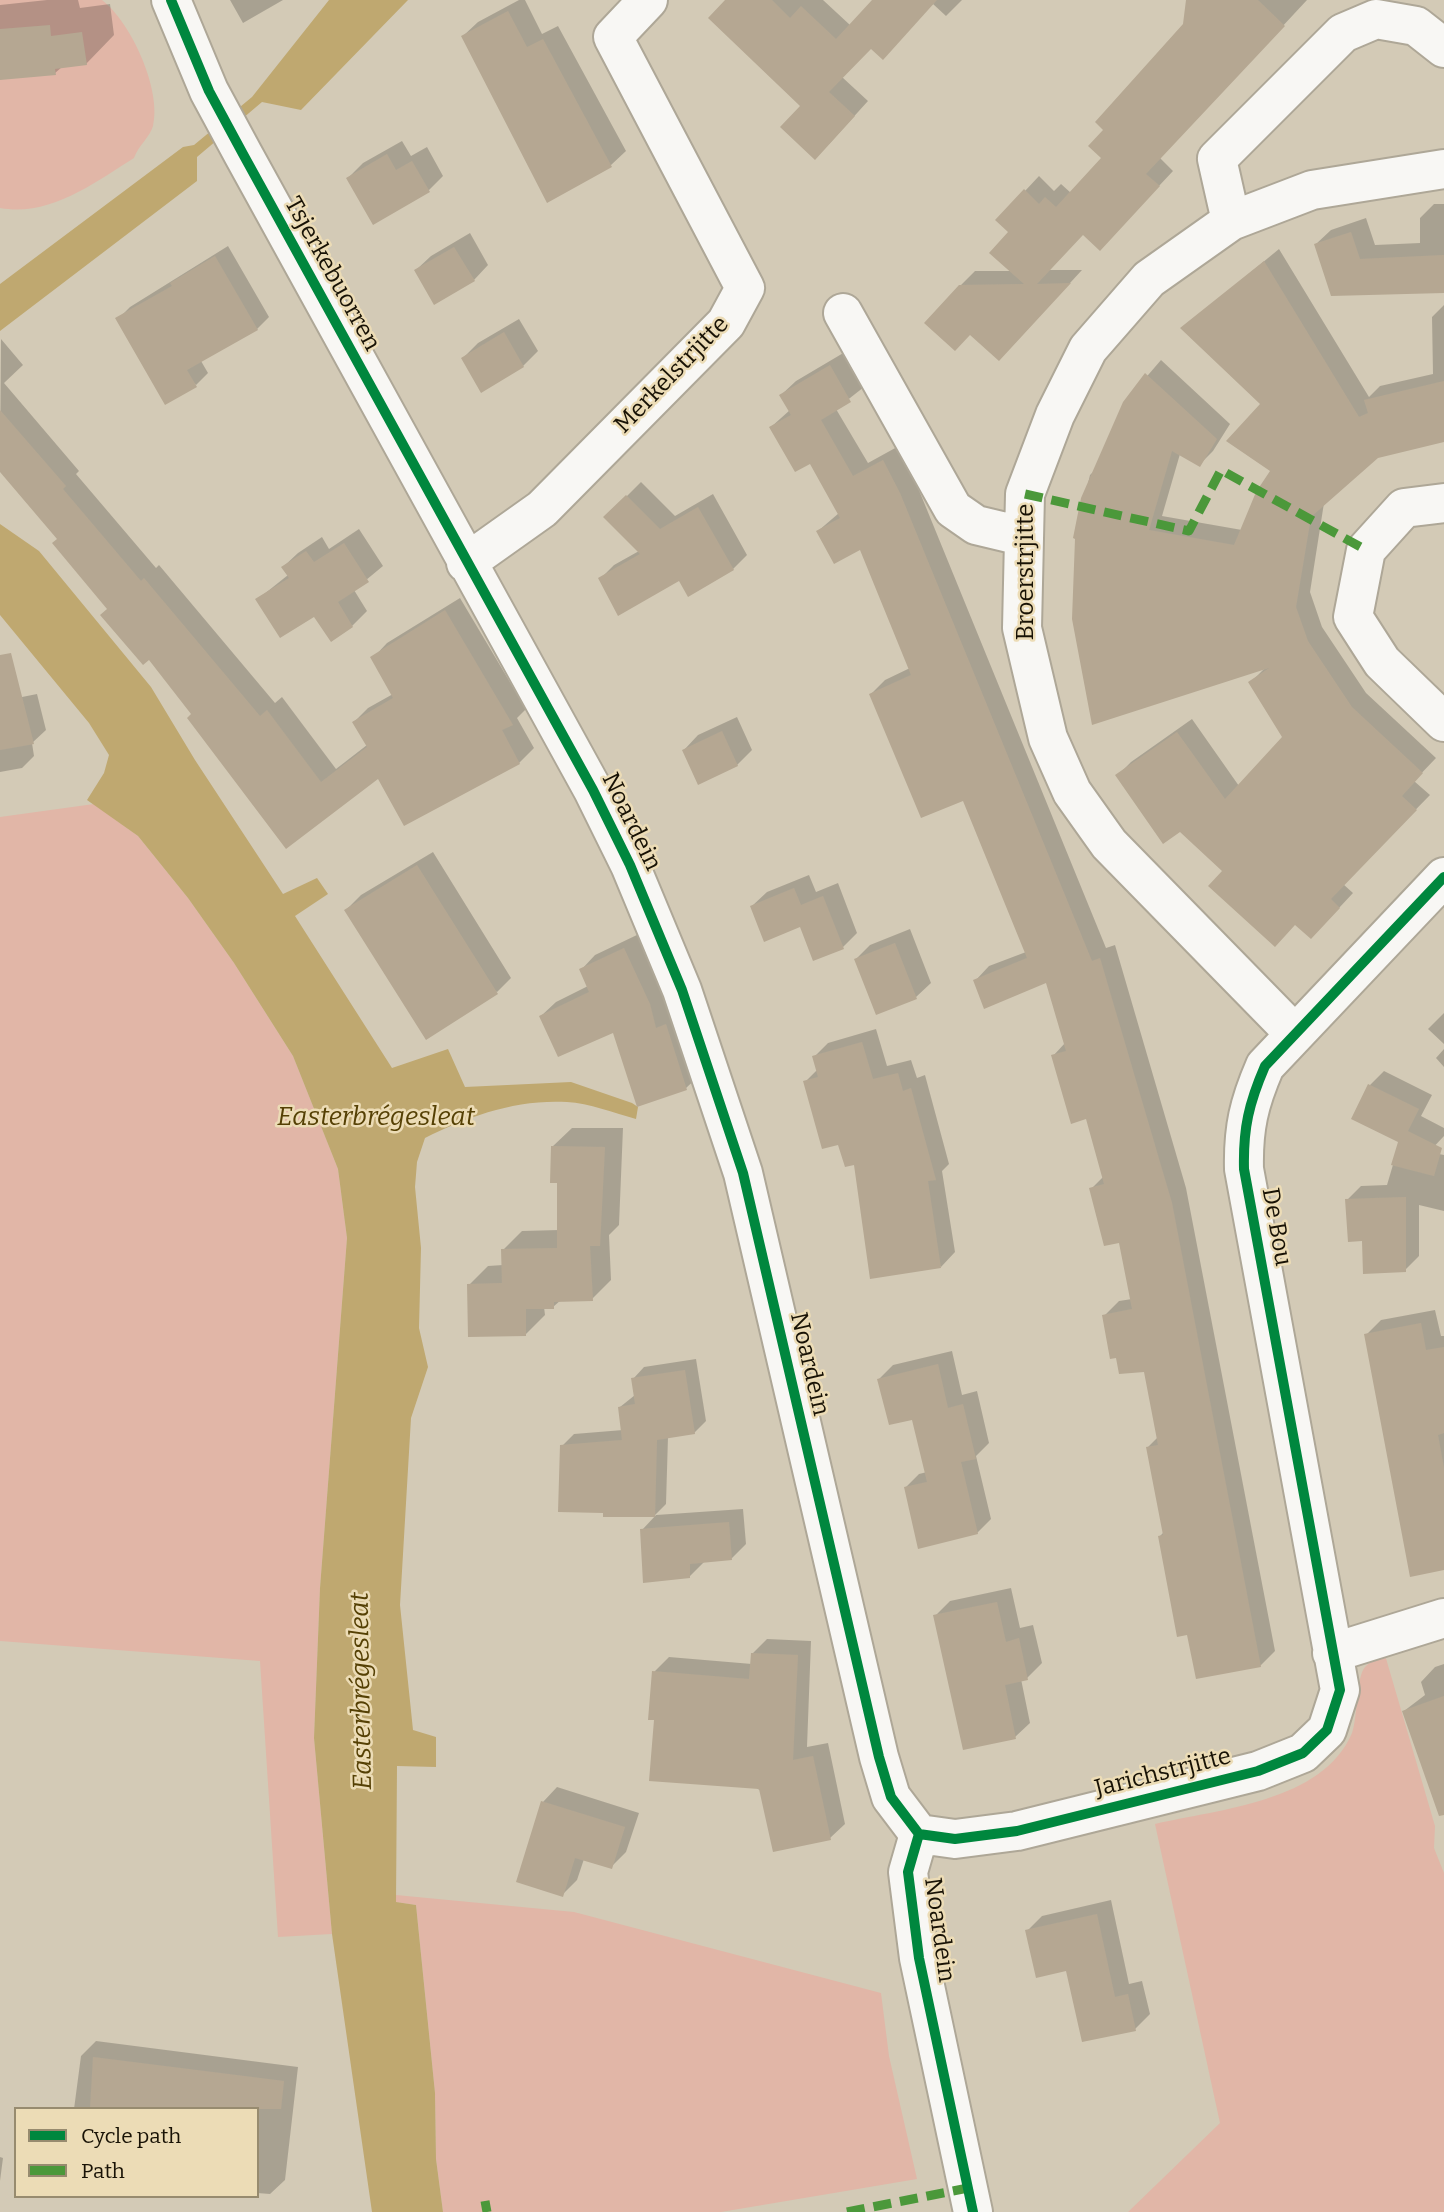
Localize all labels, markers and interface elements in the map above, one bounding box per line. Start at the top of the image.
street label: Tsjerkebuorren [278,192,386,356]
street label: Merkelstrjitte [609,310,735,440]
street label: Broerstrjitte [1012,504,1040,640]
street label: Noardein [595,768,667,876]
water label: Easterbrégesleat [277,1102,475,1134]
street label: De Bou [1255,1186,1297,1268]
street label: Noardein [783,1309,835,1419]
water label: Easterbrégesleat [345,1592,379,1790]
street label: Jarichstrjitte [1092,1742,1234,1804]
street label: Noardein [917,1876,961,1984]
legend [14,2107,259,2198]
text: Cycle path [81,2123,181,2149]
text: Path [81,2158,125,2184]

